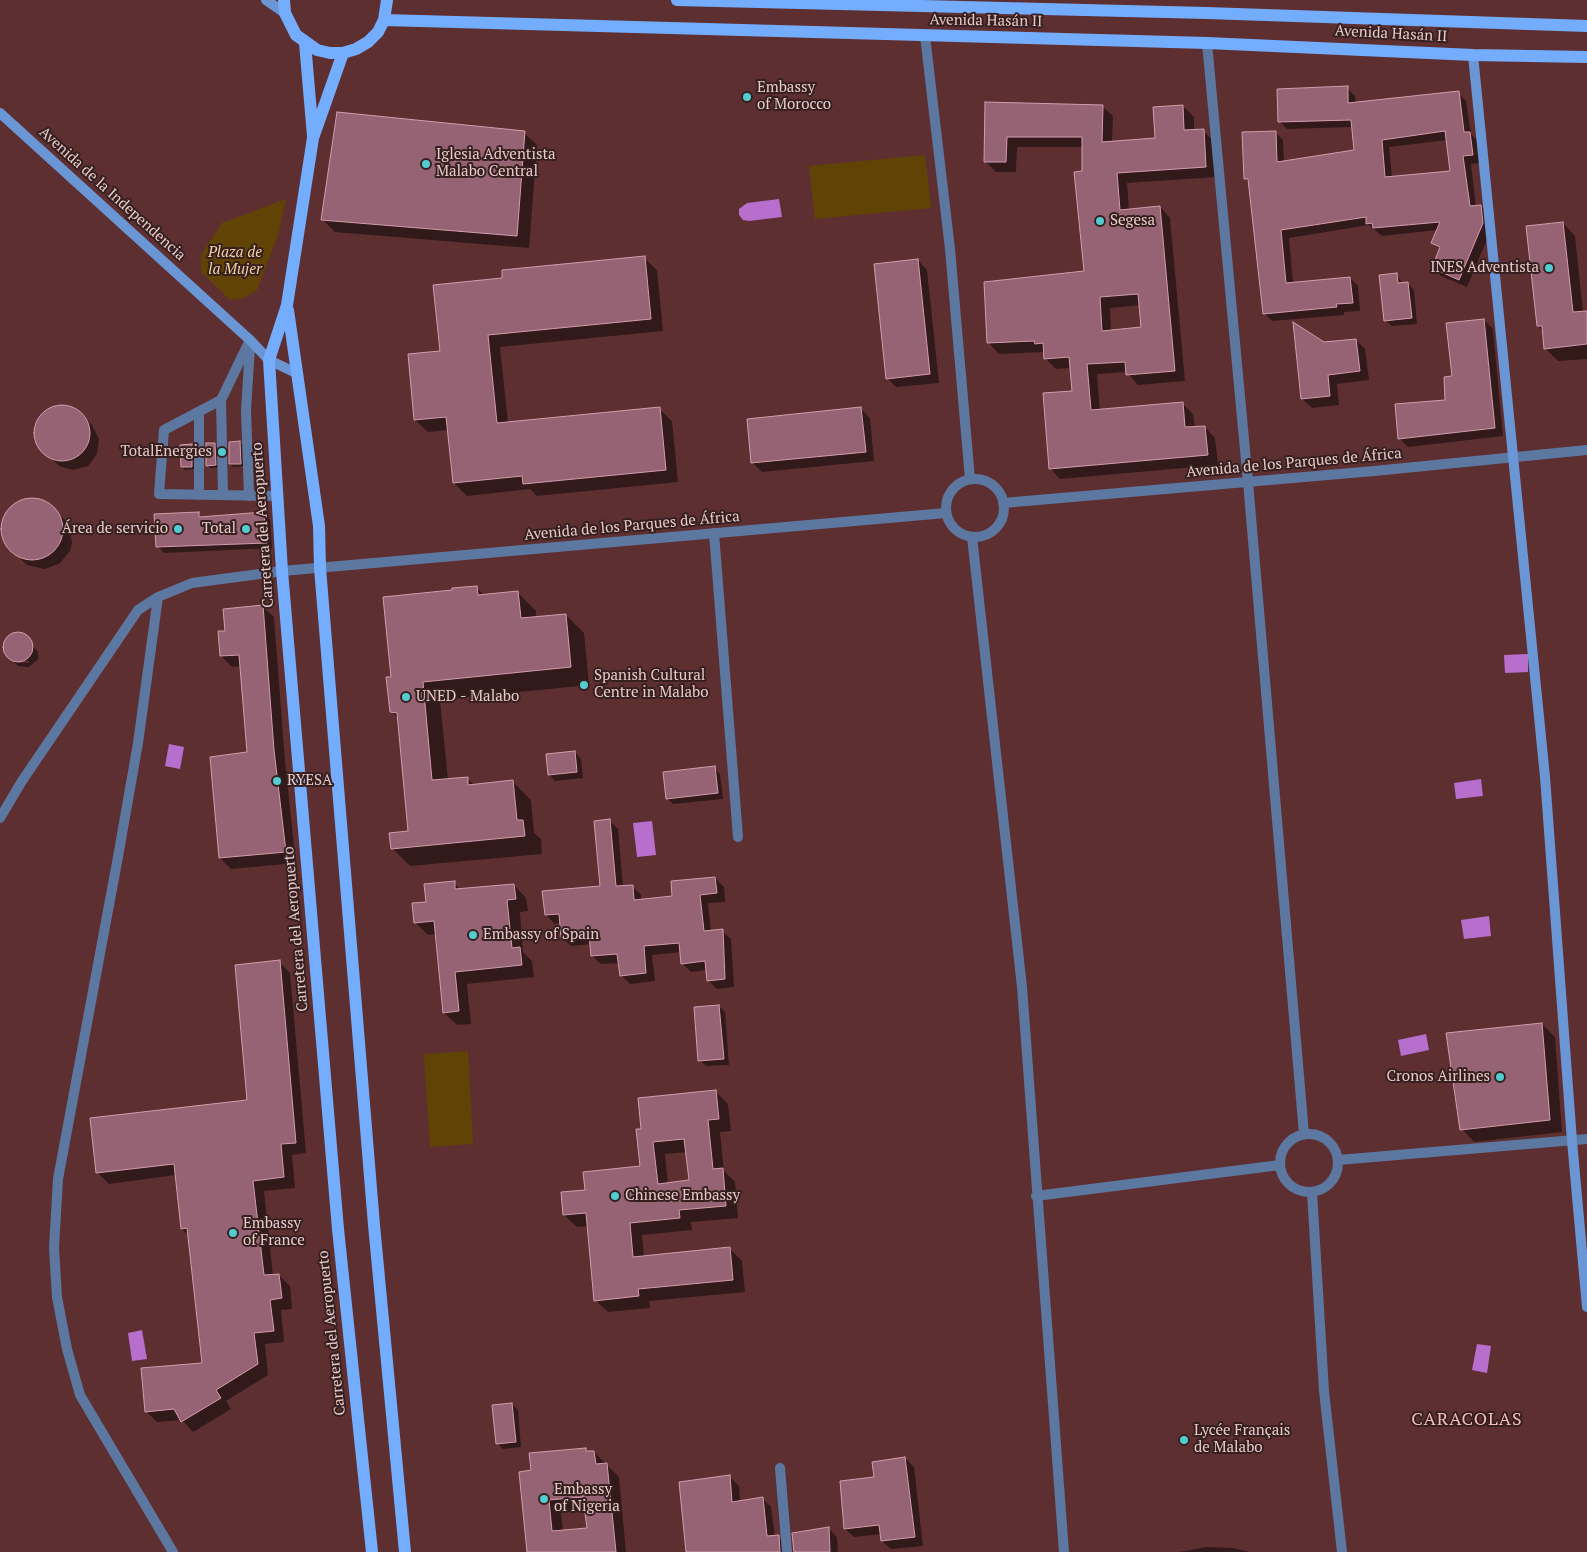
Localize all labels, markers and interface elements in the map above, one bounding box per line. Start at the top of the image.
street label: Avenida Hasán II [930,11,1042,31]
street label: Avenida Hasán II [1334,22,1448,46]
place label: Embassy of Morocco [757,79,831,114]
marker: Embassy of Morocco [741,91,753,103]
street label: Avenida de la Independencia [35,123,189,265]
place label: Iglesia Adventista Malabo Central [436,146,556,181]
marker: Iglesia Adventista Malabo Central [420,158,432,170]
place label: Segesa [1110,212,1155,230]
marker: Segesa [1094,215,1106,227]
park label: Plaza de la Mujer [208,244,262,279]
place label: INES Adventista [1430,259,1539,277]
marker: INES Adventista [1543,262,1555,274]
street label: Carretera del Aeropuerto [248,442,278,608]
place label: TotalEnergies [120,443,212,461]
street label: Avenida de los Parques de África [1186,445,1402,481]
marker: TotalEnergies [216,446,228,458]
street label: Avenida de los Parques de África [524,508,740,544]
place label: Área de servicio [62,520,168,538]
place label: Total [202,520,236,538]
marker: Área de servicio [172,523,184,535]
marker: Total [240,523,252,535]
place label: Spanish Cultural Centre in Malabo [594,667,708,702]
marker: Spanish Cultural Centre in Malabo [578,679,590,691]
place label: UNED - Malabo [416,688,519,706]
marker: UNED - Malabo [400,691,412,703]
place label: RYESA [287,772,332,790]
marker: RYESA [271,775,283,787]
street label: Carretera del Aeropuerto [280,846,312,1012]
place label: Embassy of Spain [483,926,599,944]
marker: Embassy of Spain [467,929,479,941]
place label: Cronos Airlines [1386,1068,1490,1086]
marker: Cronos Airlines [1494,1071,1506,1083]
place label: Chinese Embassy [625,1187,740,1205]
marker: Chinese Embassy [609,1190,621,1202]
place label: Embassy of France [243,1215,305,1250]
marker: Embassy of France [227,1227,239,1239]
street label: Carretera del Aeropuerto [314,1250,350,1416]
district label: CARACOLAS [1410,1409,1524,1431]
place label: Lycée Français de Malabo [1194,1422,1290,1457]
marker: Lycée Français de Malabo [1178,1434,1190,1446]
place label: Embassy of Nigeria [554,1481,620,1516]
marker: Embassy of Nigeria [538,1493,550,1505]

